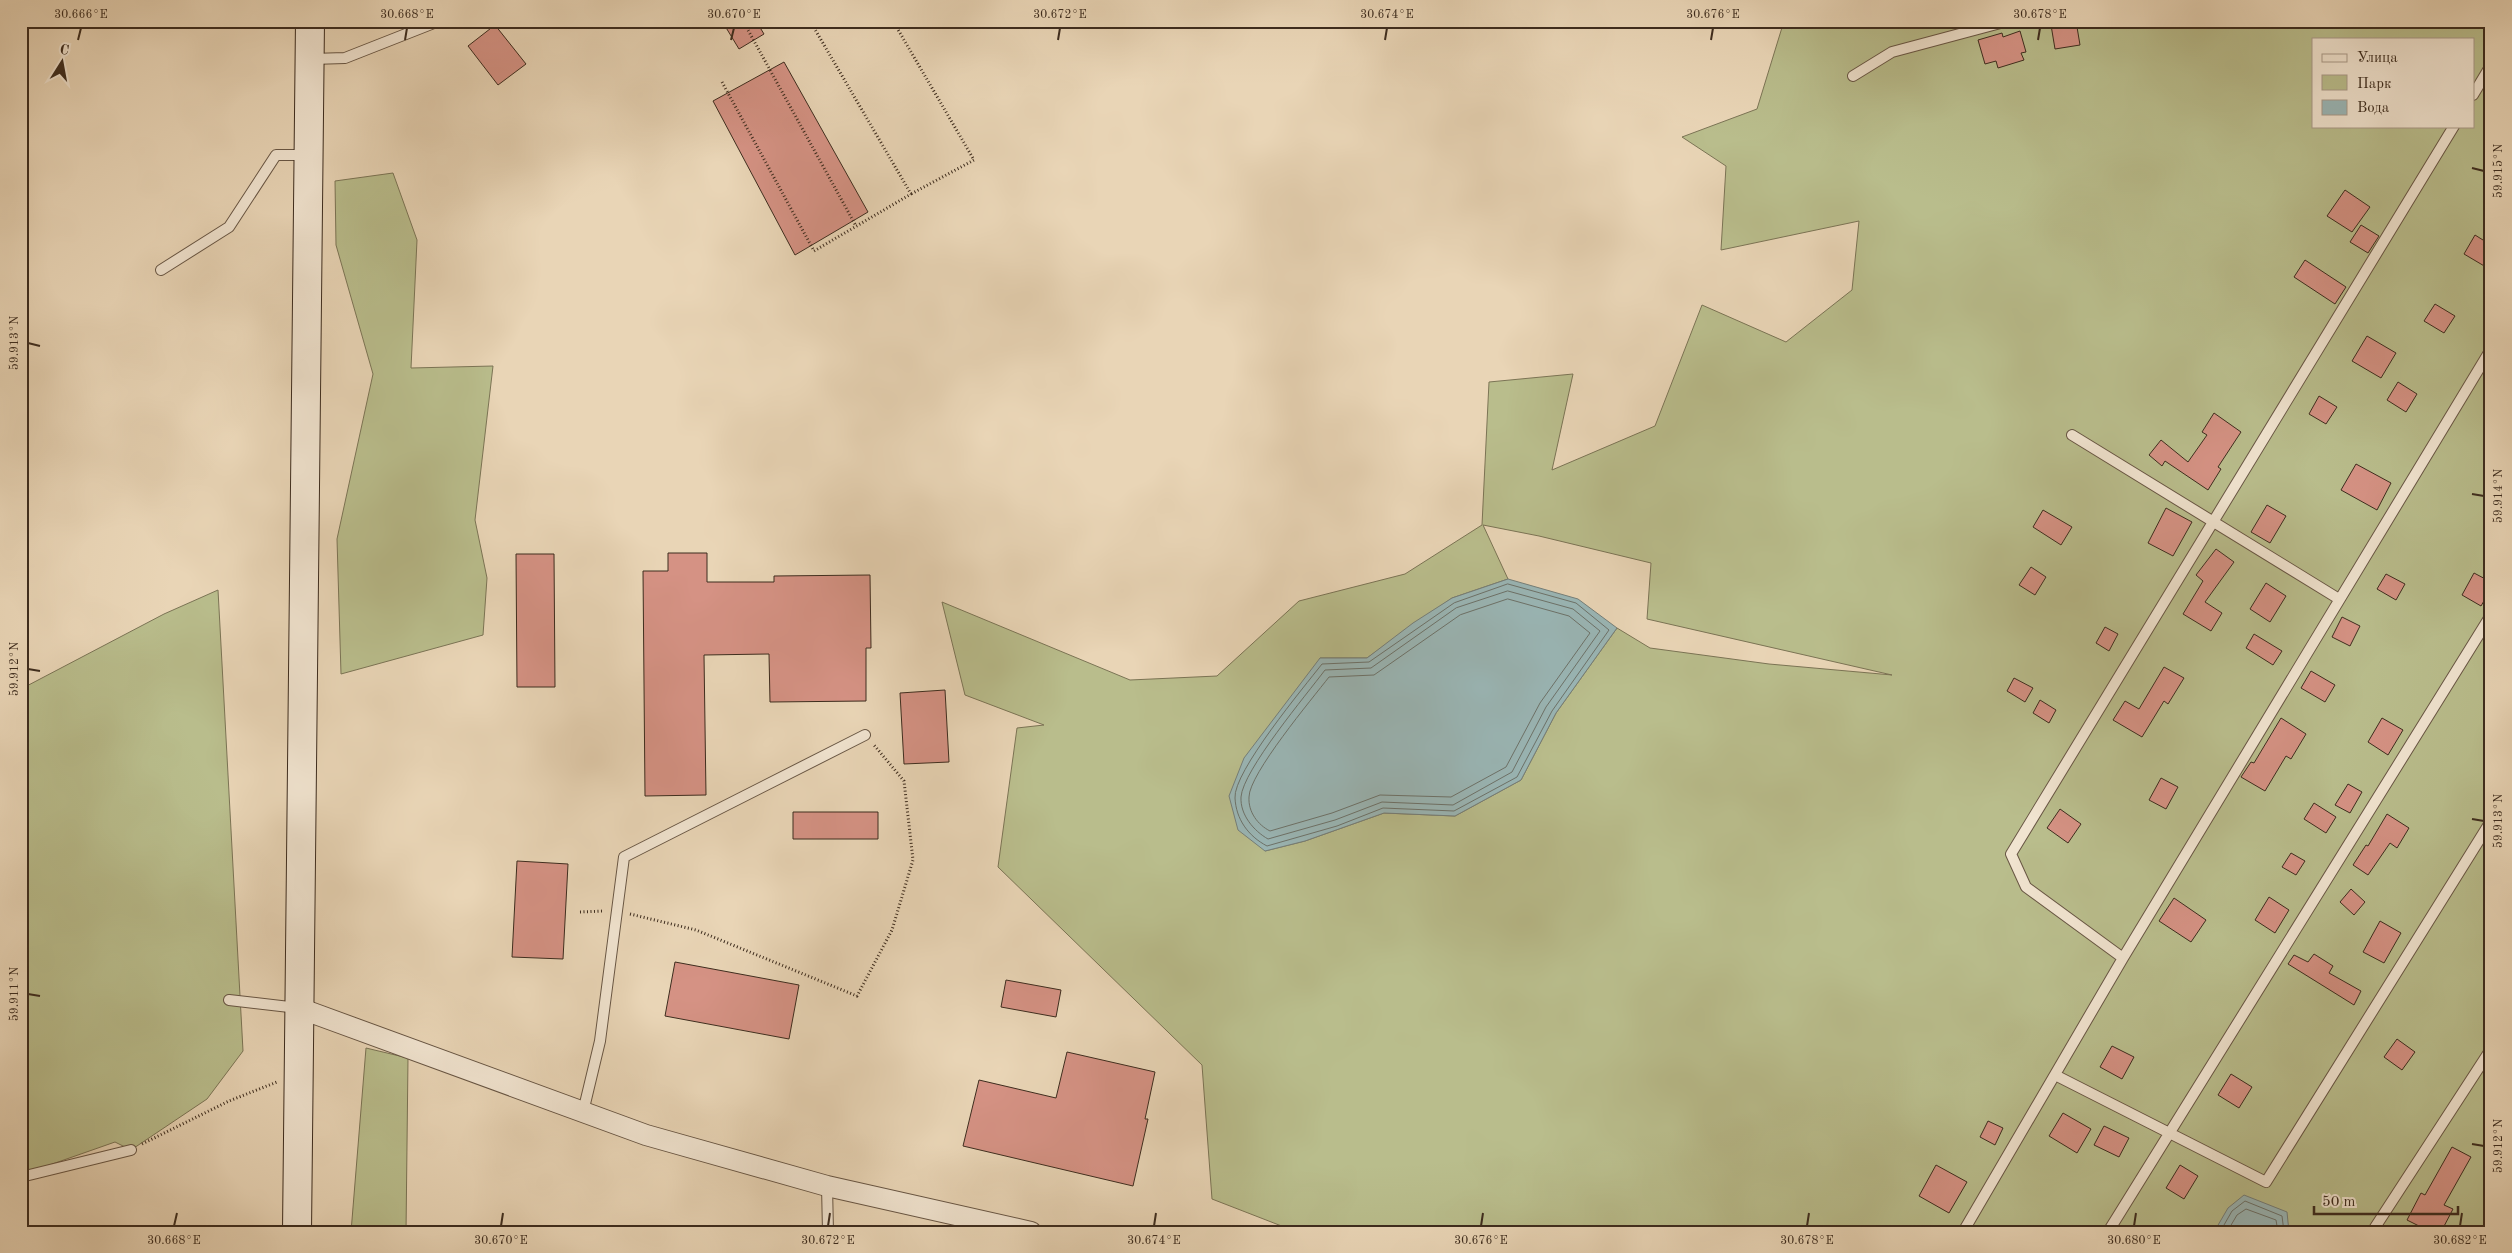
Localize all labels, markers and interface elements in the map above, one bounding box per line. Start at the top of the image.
text: 30.666°E [54,9,108,21]
text: 30.668°E [380,9,434,21]
text: 30.670°E [707,9,761,21]
text: 30.672°E [1033,9,1087,21]
text: 30.674°E [1360,9,1414,21]
text: 30.676°E [1686,9,1740,21]
text: 30.678°E [2013,9,2067,21]
north arrow [38,38,88,88]
legend [2312,38,2474,128]
text: С [58,42,70,58]
text: Улица [2357,51,2398,66]
text: Парк [2357,77,2392,92]
text: Вода [2357,101,2390,116]
text: 59.915°N [2492,144,2505,198]
text: 59.913°N [8,316,21,370]
text: 59.914°N [2492,469,2505,523]
text: 59.912°N [8,642,21,696]
text: 59.913°N [2492,794,2505,848]
text: 59.911°N [8,967,21,1021]
text: 59.912°N [2492,1119,2505,1173]
scale bar [2314,1183,2458,1215]
text: 50 m [2322,1195,2356,1210]
text: 30.668°E [147,1235,201,1247]
text: 30.670°E [474,1235,528,1247]
text: 30.672°E [801,1235,855,1247]
text: 30.674°E [1127,1235,1181,1247]
text: 30.676°E [1454,1235,1508,1247]
text: 30.678°E [1780,1235,1834,1247]
text: 30.680°E [2107,1235,2161,1247]
text: 30.682°E [2433,1235,2487,1247]

